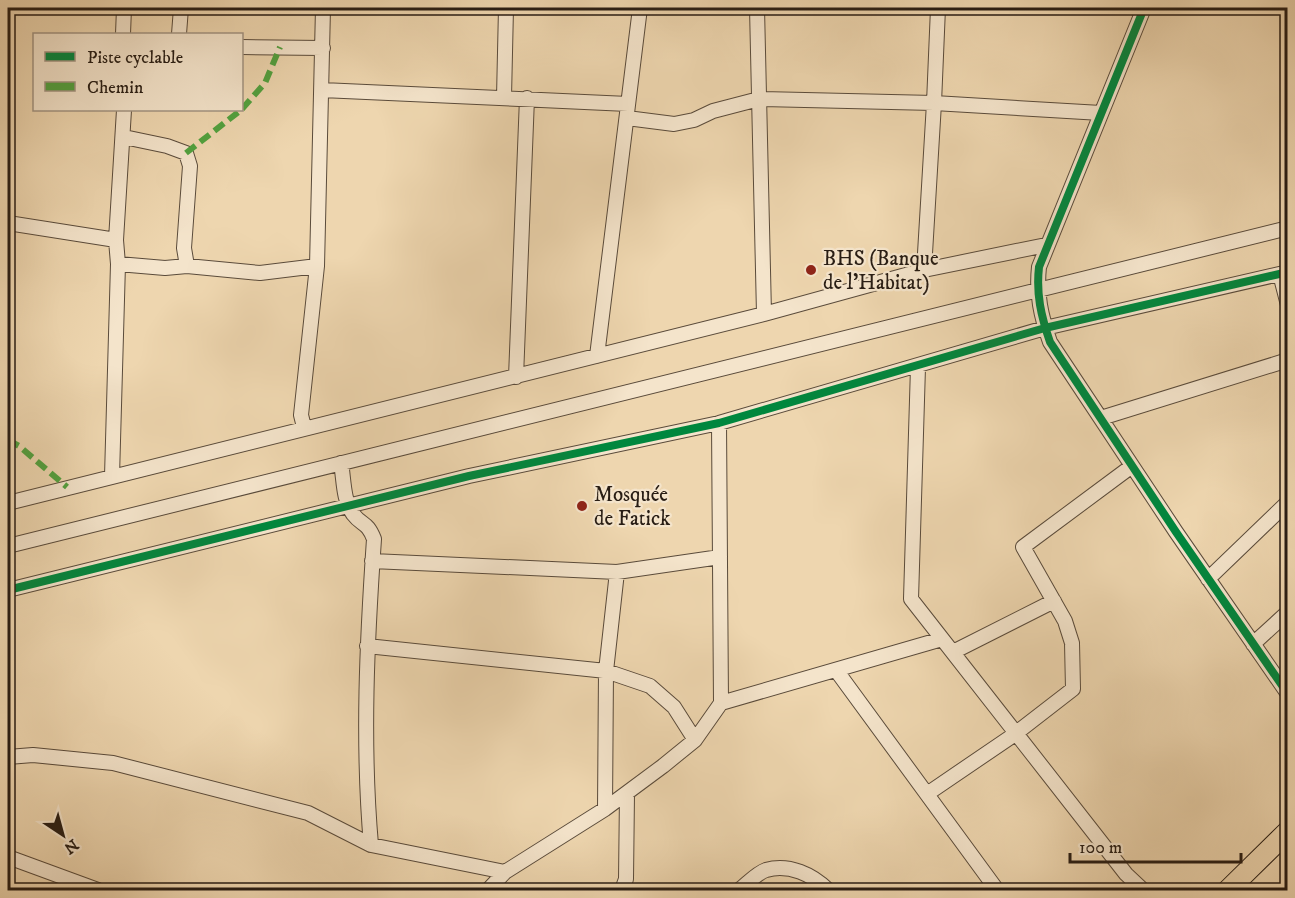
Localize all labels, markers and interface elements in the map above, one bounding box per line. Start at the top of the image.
legend [33,33,243,111]
text: Piste cyclable [87,47,183,69]
text: Chemin [87,77,144,99]
place label: BHS (Banque de l'Habitat) [823,246,939,296]
marker: BHS (Banque de l'Habitat) [804,263,818,277]
place label: Mosquée de Fatick [594,482,671,532]
marker: Mosquée de Fatick [575,499,589,513]
north arrow [33,805,93,865]
scale bar [1070,826,1241,864]
text: N [60,834,82,858]
text: 100 m [1079,837,1122,859]

